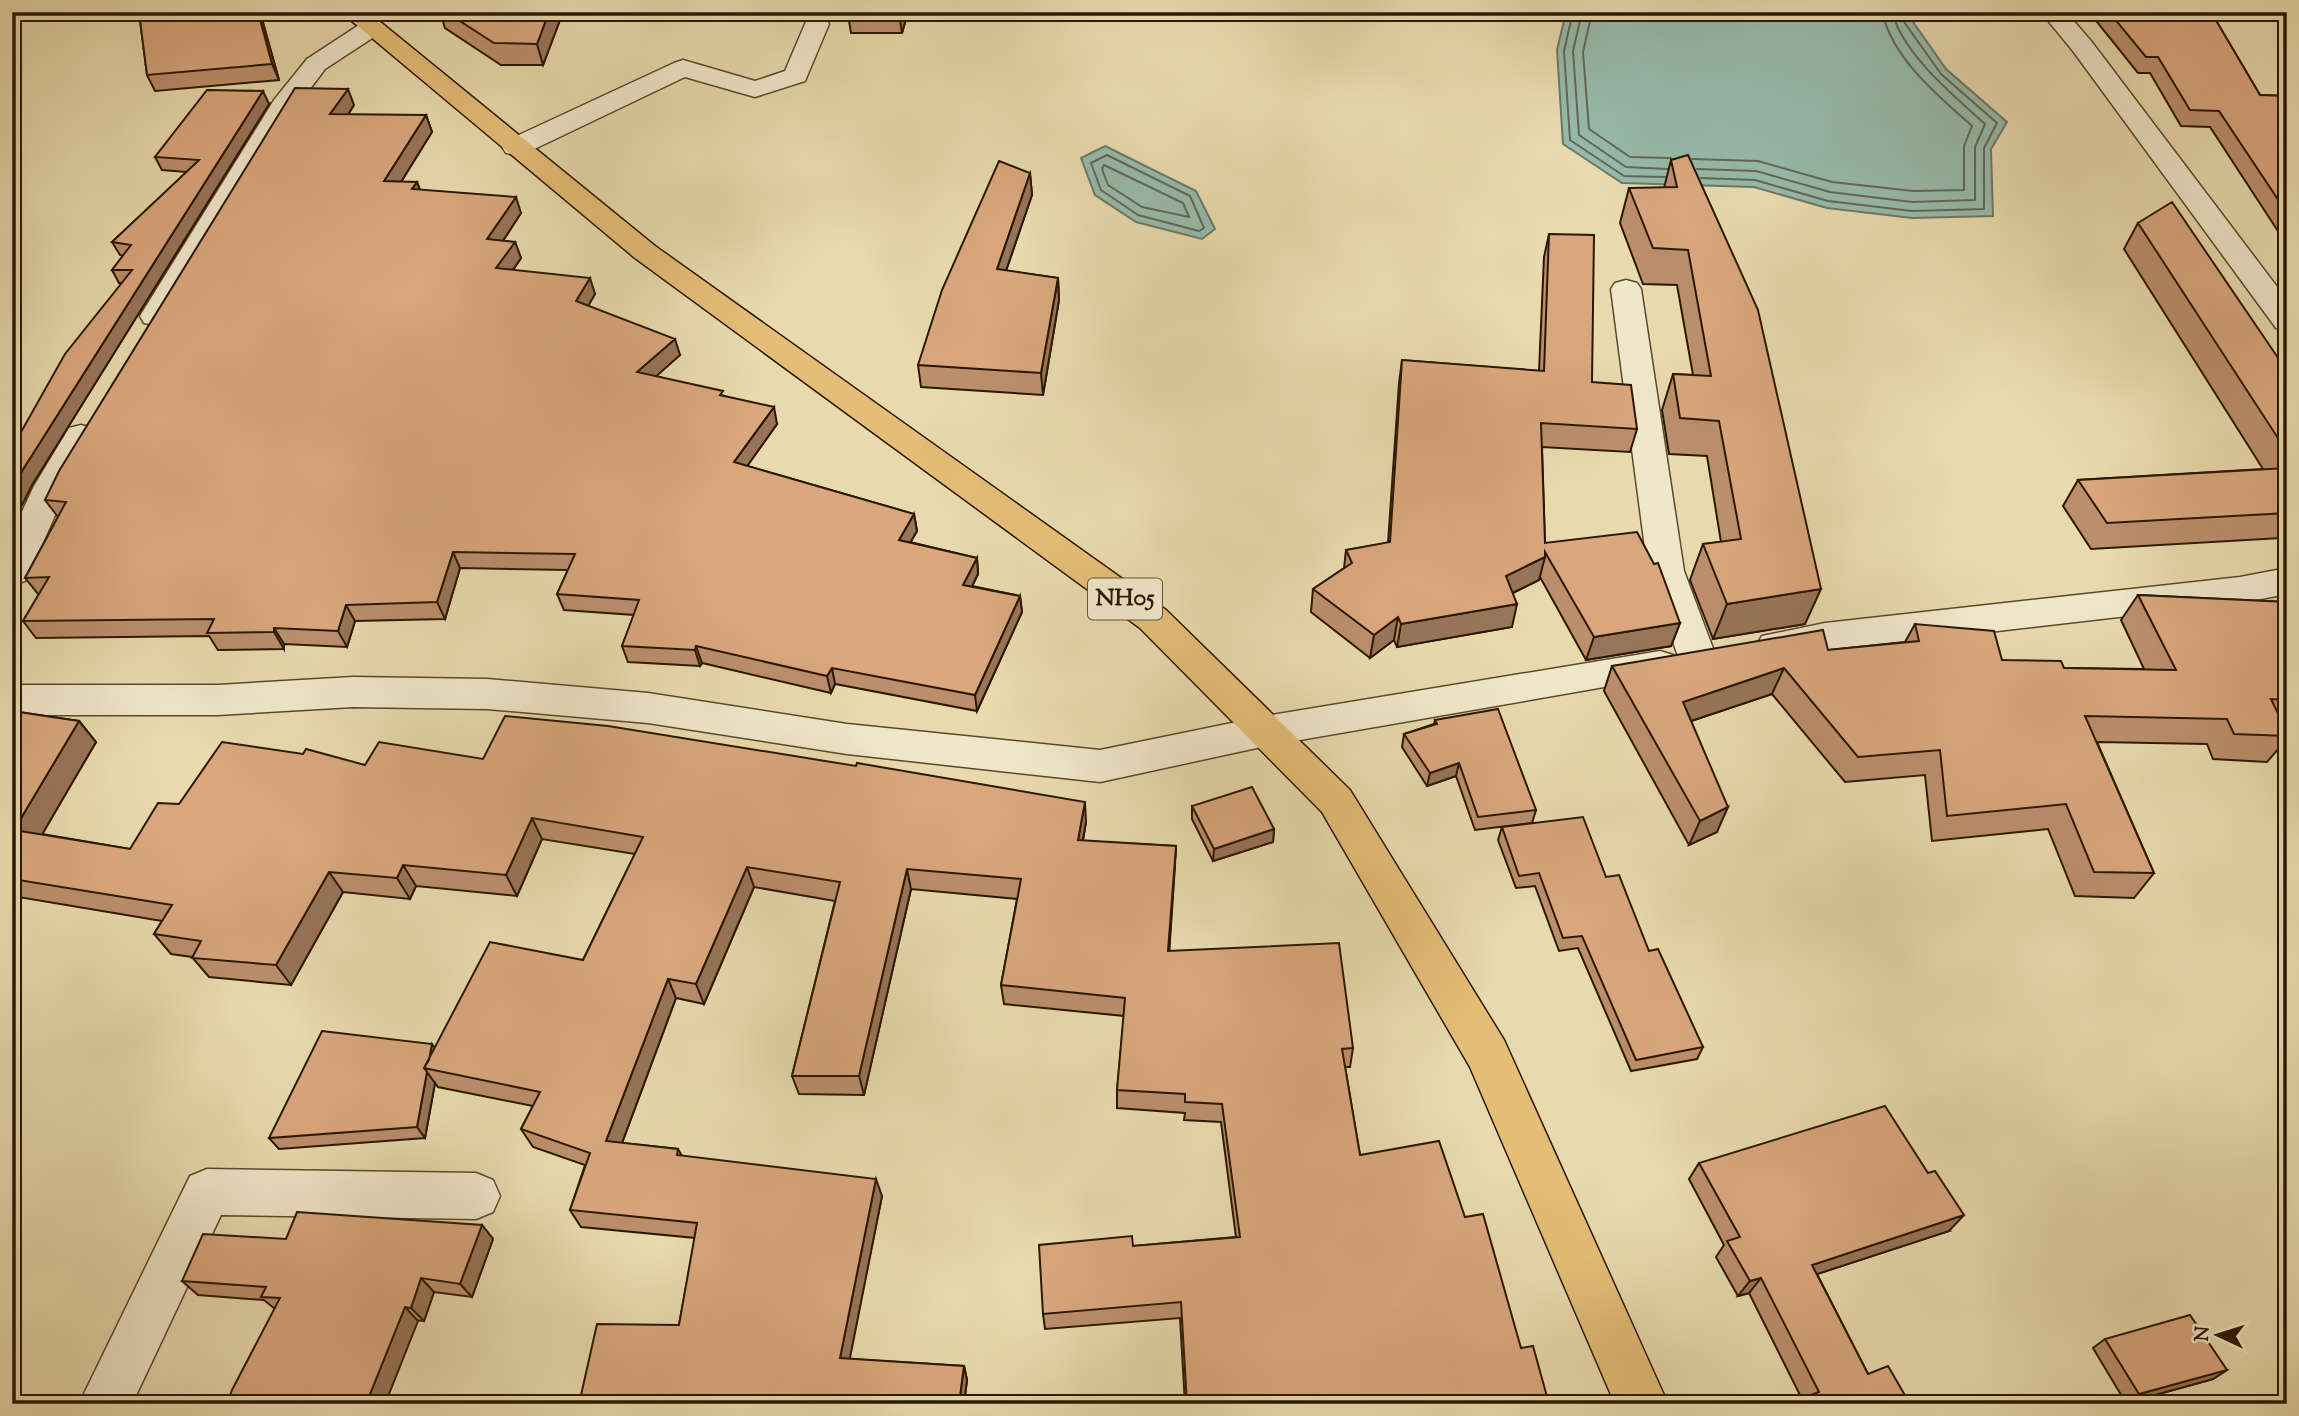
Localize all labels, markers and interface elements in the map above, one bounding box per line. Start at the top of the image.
road number: NH05 [1088,578,1162,620]
north arrow [2184,1300,2254,1370]
text: N [2190,1325,2218,1342]

